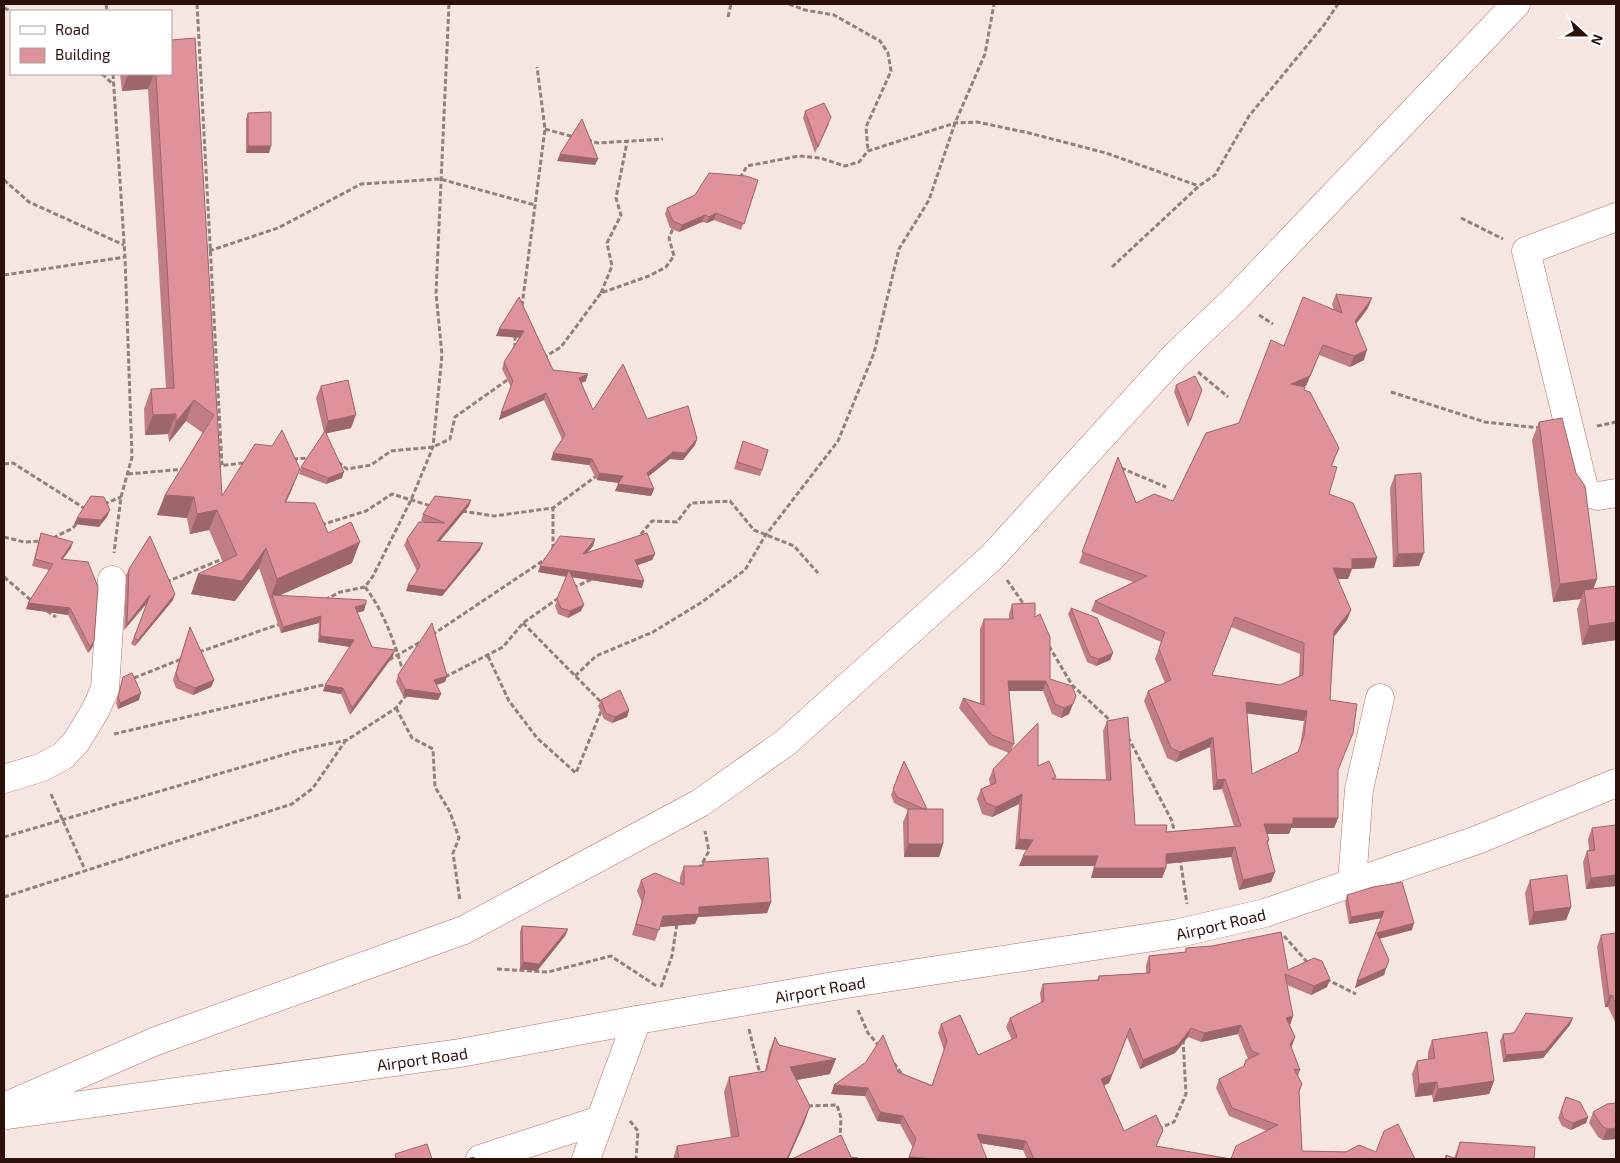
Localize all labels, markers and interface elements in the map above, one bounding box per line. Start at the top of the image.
legend [10,10,172,75]
north arrow [1560,10,1610,60]
text: Road [55,20,90,38]
text: N [1588,32,1607,48]
text: Building [55,45,111,63]
street label: Airport Road [1174,904,1267,943]
street label: Airport Road [773,972,867,1006]
street label: Airport Road [375,1042,469,1074]

